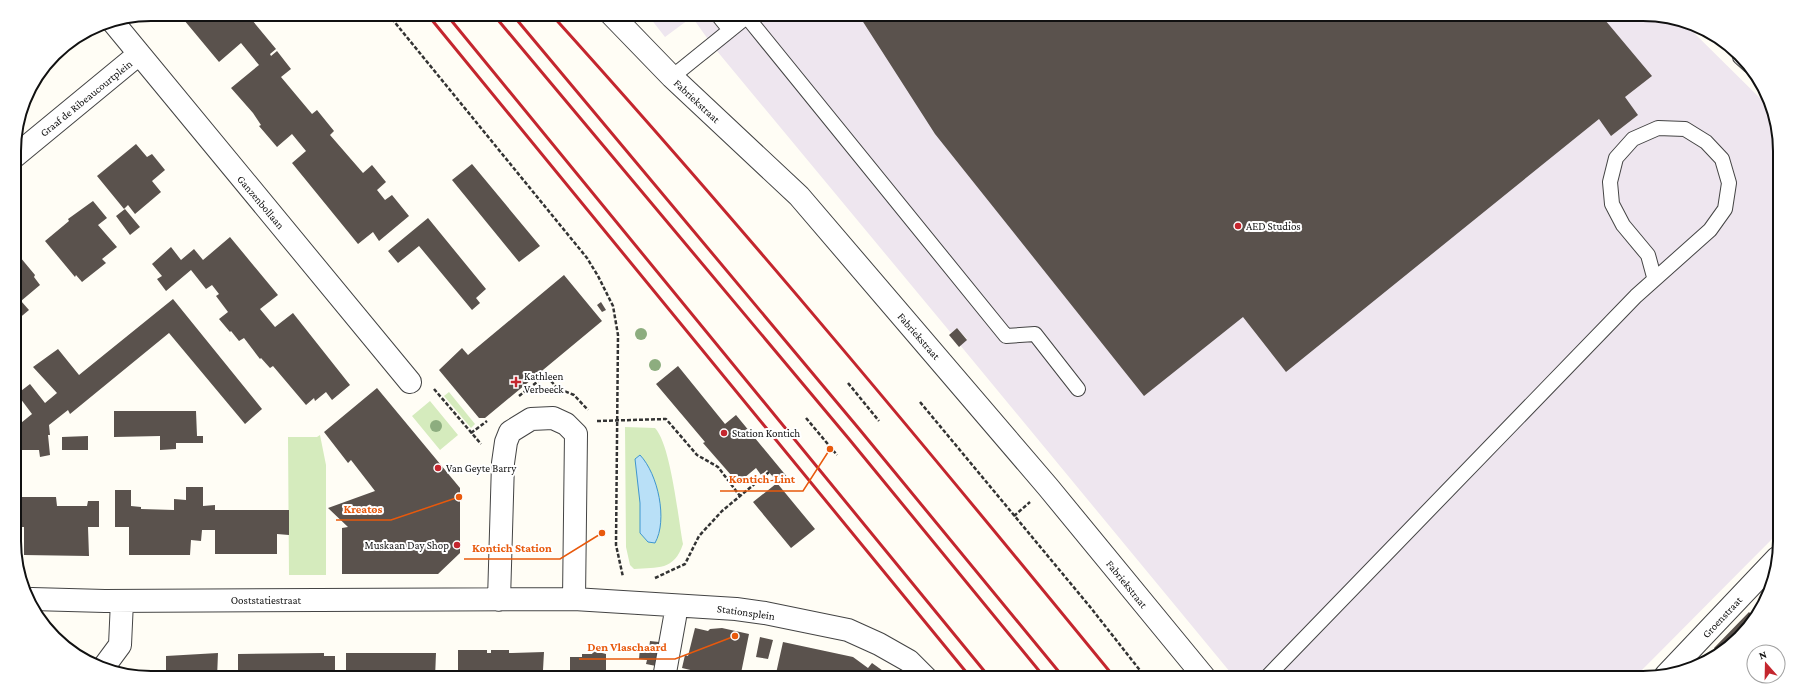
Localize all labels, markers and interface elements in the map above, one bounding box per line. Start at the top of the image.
street label: Graaf de Ribeaucourtplein [38,57,135,140]
street label: Fabriekstraat [672,77,723,125]
street label: Ganzenbollaan [235,173,287,231]
place label: AED Studios [1246,220,1301,232]
marker: AED Studios [1233,221,1243,231]
street label: Fabriekstraat [895,310,943,362]
place label: Kathleen Verbeeck [524,370,564,395]
marker: Kathleen Verbeeck [511,377,521,387]
place label: Station Kontich [732,427,800,439]
marker: Station Kontich [719,428,729,438]
place label: Van Geyte Barry [446,462,517,475]
marker: Van Geyte Barry [433,463,443,473]
callout: Kontich-Lint [720,467,803,491]
text: Kontich-Lint [729,472,796,486]
callout: Kreatos [336,496,391,520]
text: Kreatos [344,502,383,516]
callout: Kontich Station [464,535,560,559]
place label: Muskaan Day Shop [365,539,449,552]
marker: Muskaan Day Shop [452,540,462,550]
text: Kontich Station [472,541,552,555]
street label: Fabriekstraat [1104,558,1150,611]
street label: Ooststatiestraat [231,594,302,606]
street label: Groenstraat [1700,594,1744,640]
street label: Stationsplein [716,602,776,623]
callout: Den Vlaschaard [579,635,675,659]
text: Den Vlaschaard [587,640,667,654]
north arrow [1746,644,1786,684]
text: N [1757,648,1769,662]

